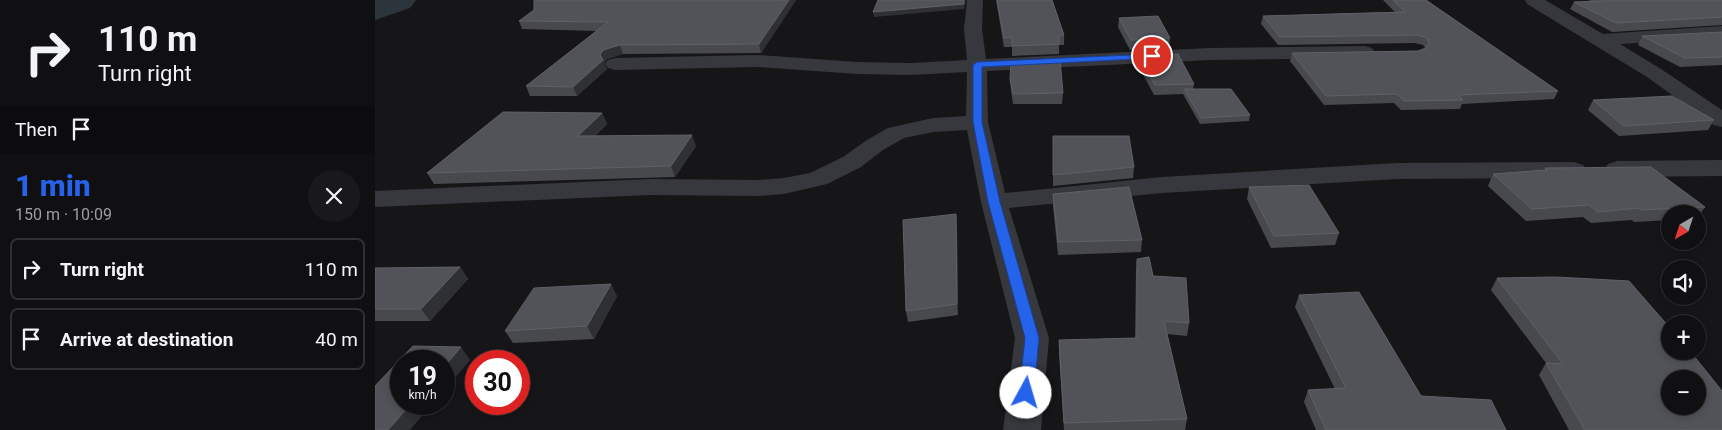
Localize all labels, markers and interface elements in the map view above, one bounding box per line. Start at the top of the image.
text: 110 m [98,19,197,60]
icon: right [15,20,80,85]
pin [1131,35,1173,77]
icon: arrive [1138,42,1166,70]
text: Turn right [98,61,192,86]
icon: arrive [67,115,95,143]
text: Then [15,118,57,141]
text: 1 min [15,168,91,203]
button: close [308,170,360,222]
text: 150 m · 10:09 [15,205,112,224]
north arrow [1661,205,1706,250]
map controls [1661,205,1706,415]
icon: right [17,255,45,283]
text: Turn right [60,258,144,281]
text: 110 m [305,258,358,281]
button: sound [1661,260,1706,305]
button: + [1661,315,1706,360]
icon: arrive [17,325,45,353]
text: Arrive at destination [60,328,233,351]
text: 40 m [315,328,358,351]
speed limit sign: 30 [465,350,530,415]
text: 19 [408,362,437,391]
position arrow [999,366,1051,418]
button: − [1661,370,1706,415]
text: km/h [408,388,437,402]

